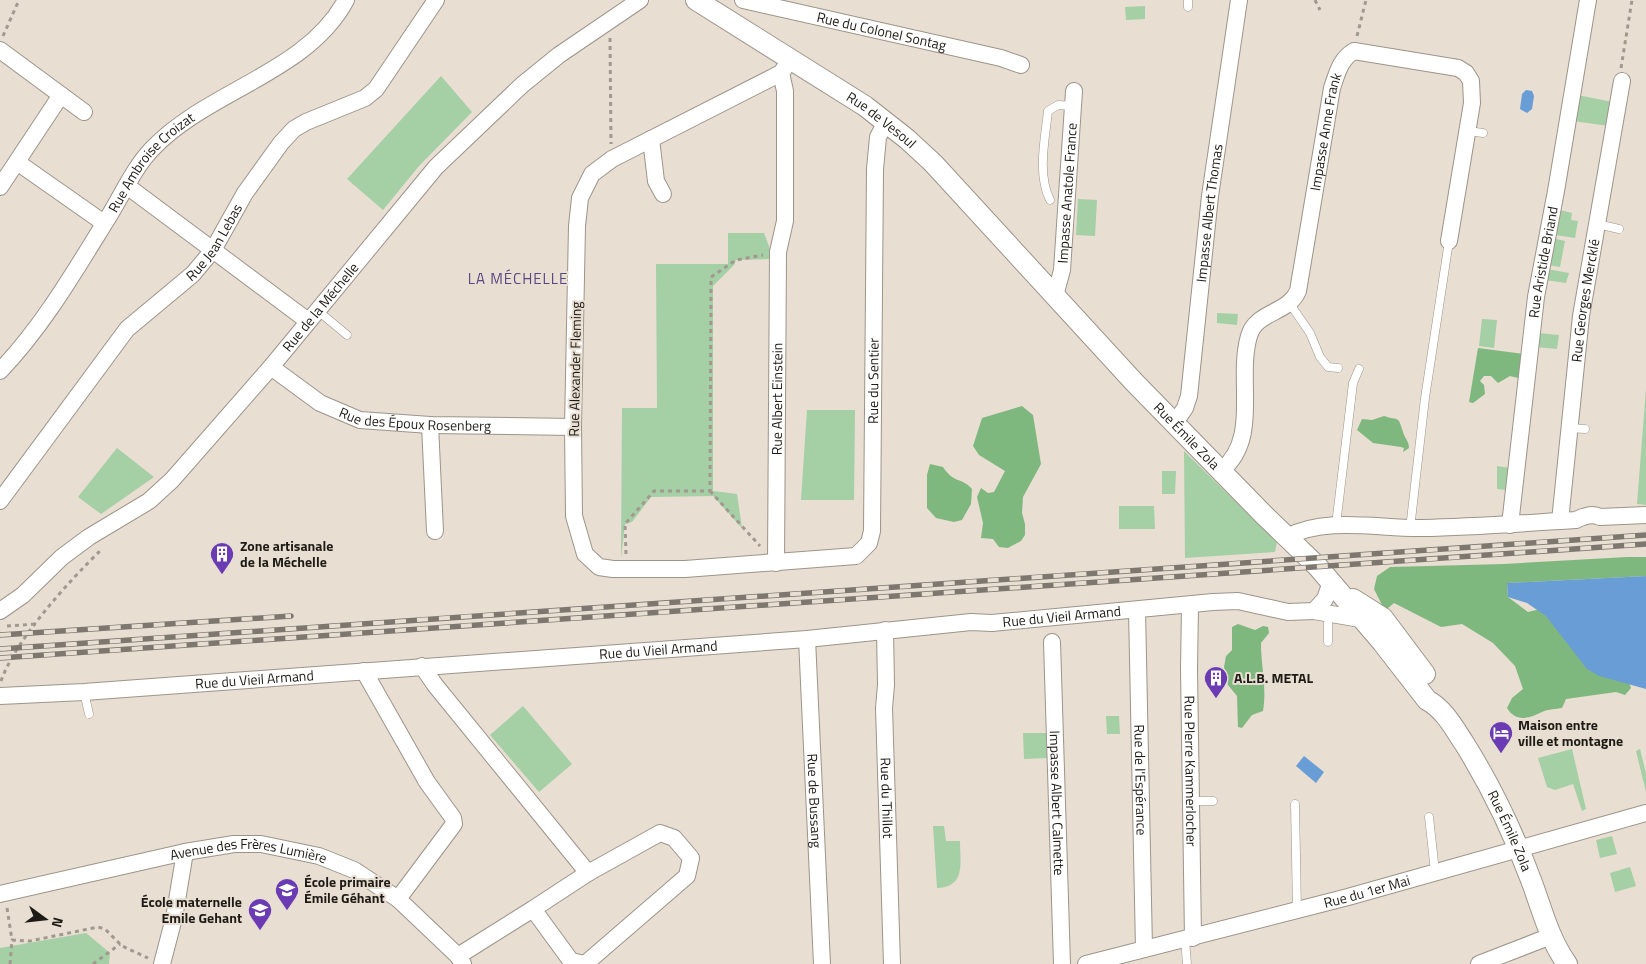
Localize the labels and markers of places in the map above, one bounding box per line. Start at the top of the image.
place label: Zone artisanale de la Méchelle [240,535,333,572]
building icon: Zone artisanale de la Méchelle [209,541,235,575]
building icon: A.L.B. METAL [1203,665,1229,699]
place label: A.L.B. METAL [1234,667,1313,688]
place label: Maison entre ville et montagne [1518,714,1623,751]
hotel icon: Maison entre ville et montagne [1488,720,1514,754]
place label: École primaire Émile Géhant [304,871,391,908]
school or university icon: École primaire Émile Géhant [274,877,300,911]
place label: École maternelle Emile Gehant [141,891,242,928]
school or university icon: École maternelle Emile Gehant [247,897,273,931]

